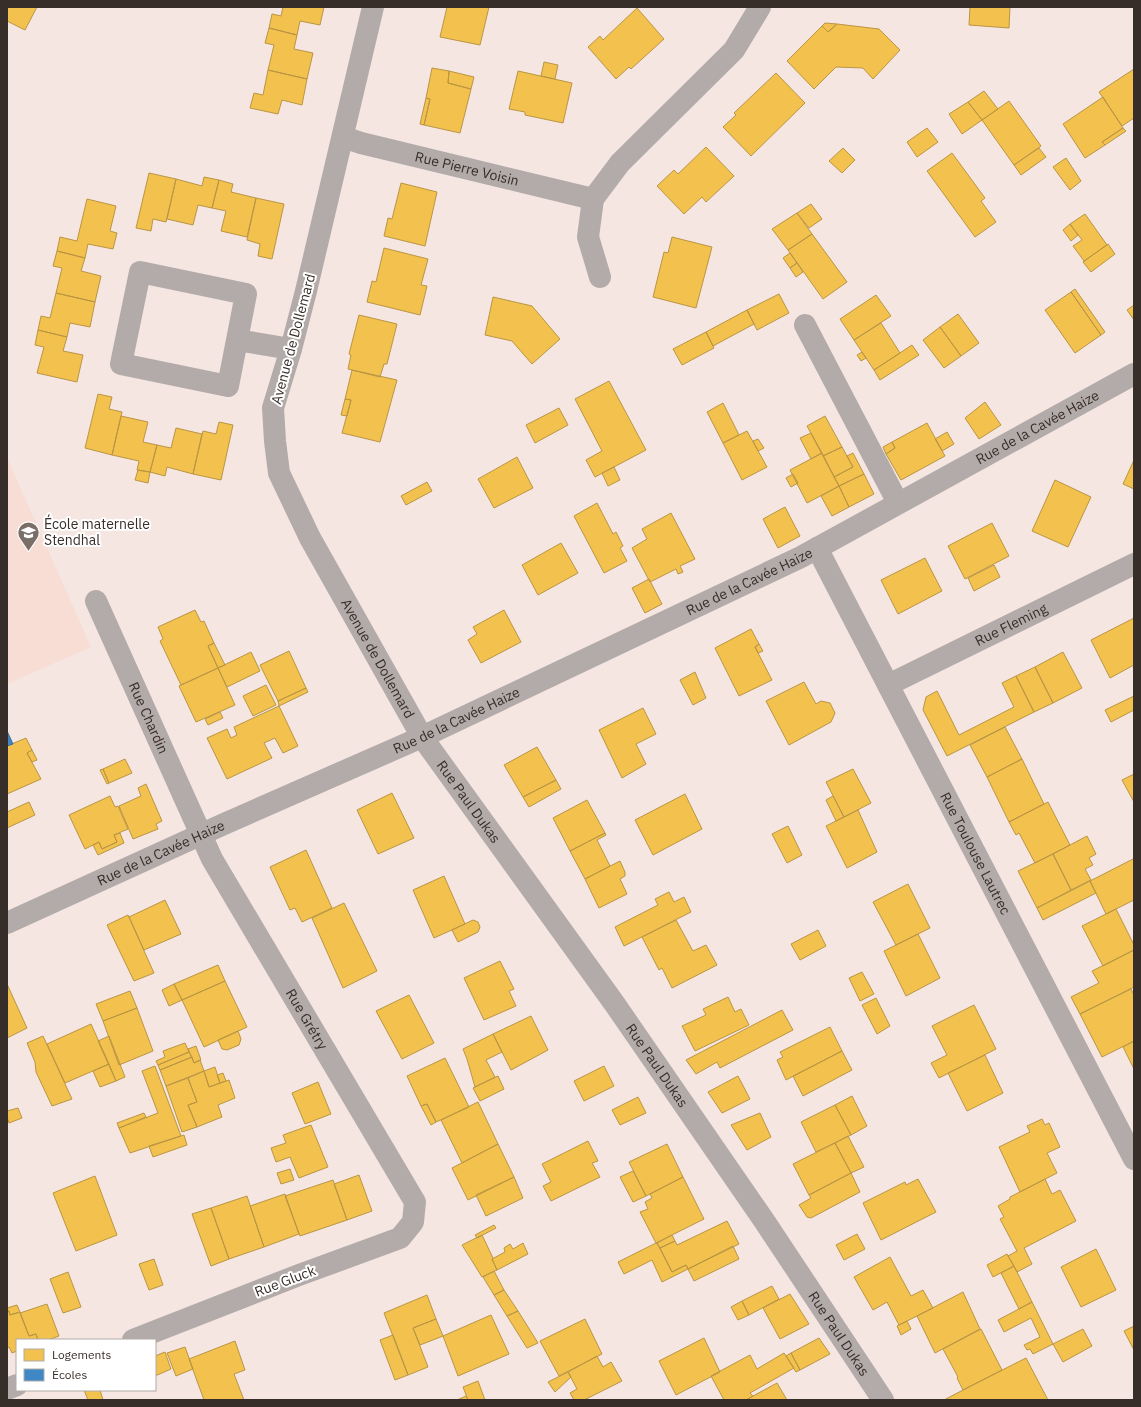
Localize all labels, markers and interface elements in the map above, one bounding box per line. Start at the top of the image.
street label: Rue Pierre Voisin [413,147,521,190]
street label: Avenue de Dollemard [267,272,319,406]
street label: Rue de la Cavée Haize [972,386,1102,468]
place label: École maternelle Stendhal [44,514,150,549]
school or university icon: École maternelle Stendhal [15,519,41,552]
street label: Rue de la Cavée Haize [683,543,816,619]
street label: Avenue de Dollemard [337,595,419,722]
street label: Rue Fleming [972,599,1051,650]
street label: Rue Chardin [125,679,172,756]
street label: Rue de la Cavée Haize [390,683,523,758]
street label: Rue Paul Dukas [433,757,505,847]
street label: Rue Toulouse Lautrec [936,789,1015,918]
street label: Rue de la Cavée Haize [94,816,228,890]
street label: Rue Grétry [282,985,332,1053]
street label: Rue Paul Dukas [622,1020,692,1111]
street label: Rue Gluck [252,1261,319,1301]
street label: Rue Paul Dukas [804,1288,874,1379]
legend [16,1339,156,1391]
text: Logements [52,1347,112,1362]
text: Écoles [52,1367,87,1382]

